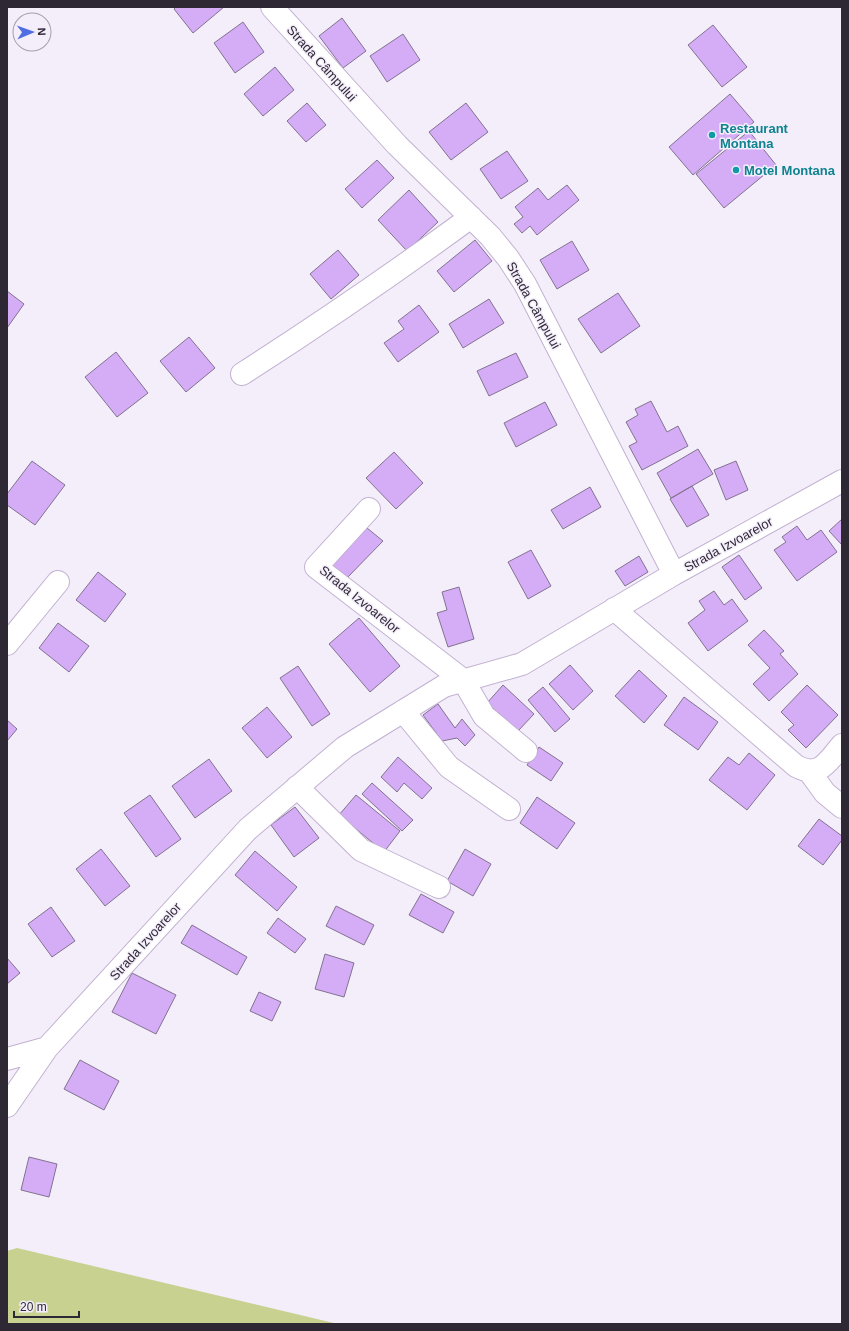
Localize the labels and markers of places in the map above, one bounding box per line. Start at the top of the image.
place label: Restaurant Montana [720,121,789,151]
marker: Restaurant Montana [707,130,717,140]
place label: Motel Montana [744,163,836,178]
marker: Motel Montana [731,165,741,175]

